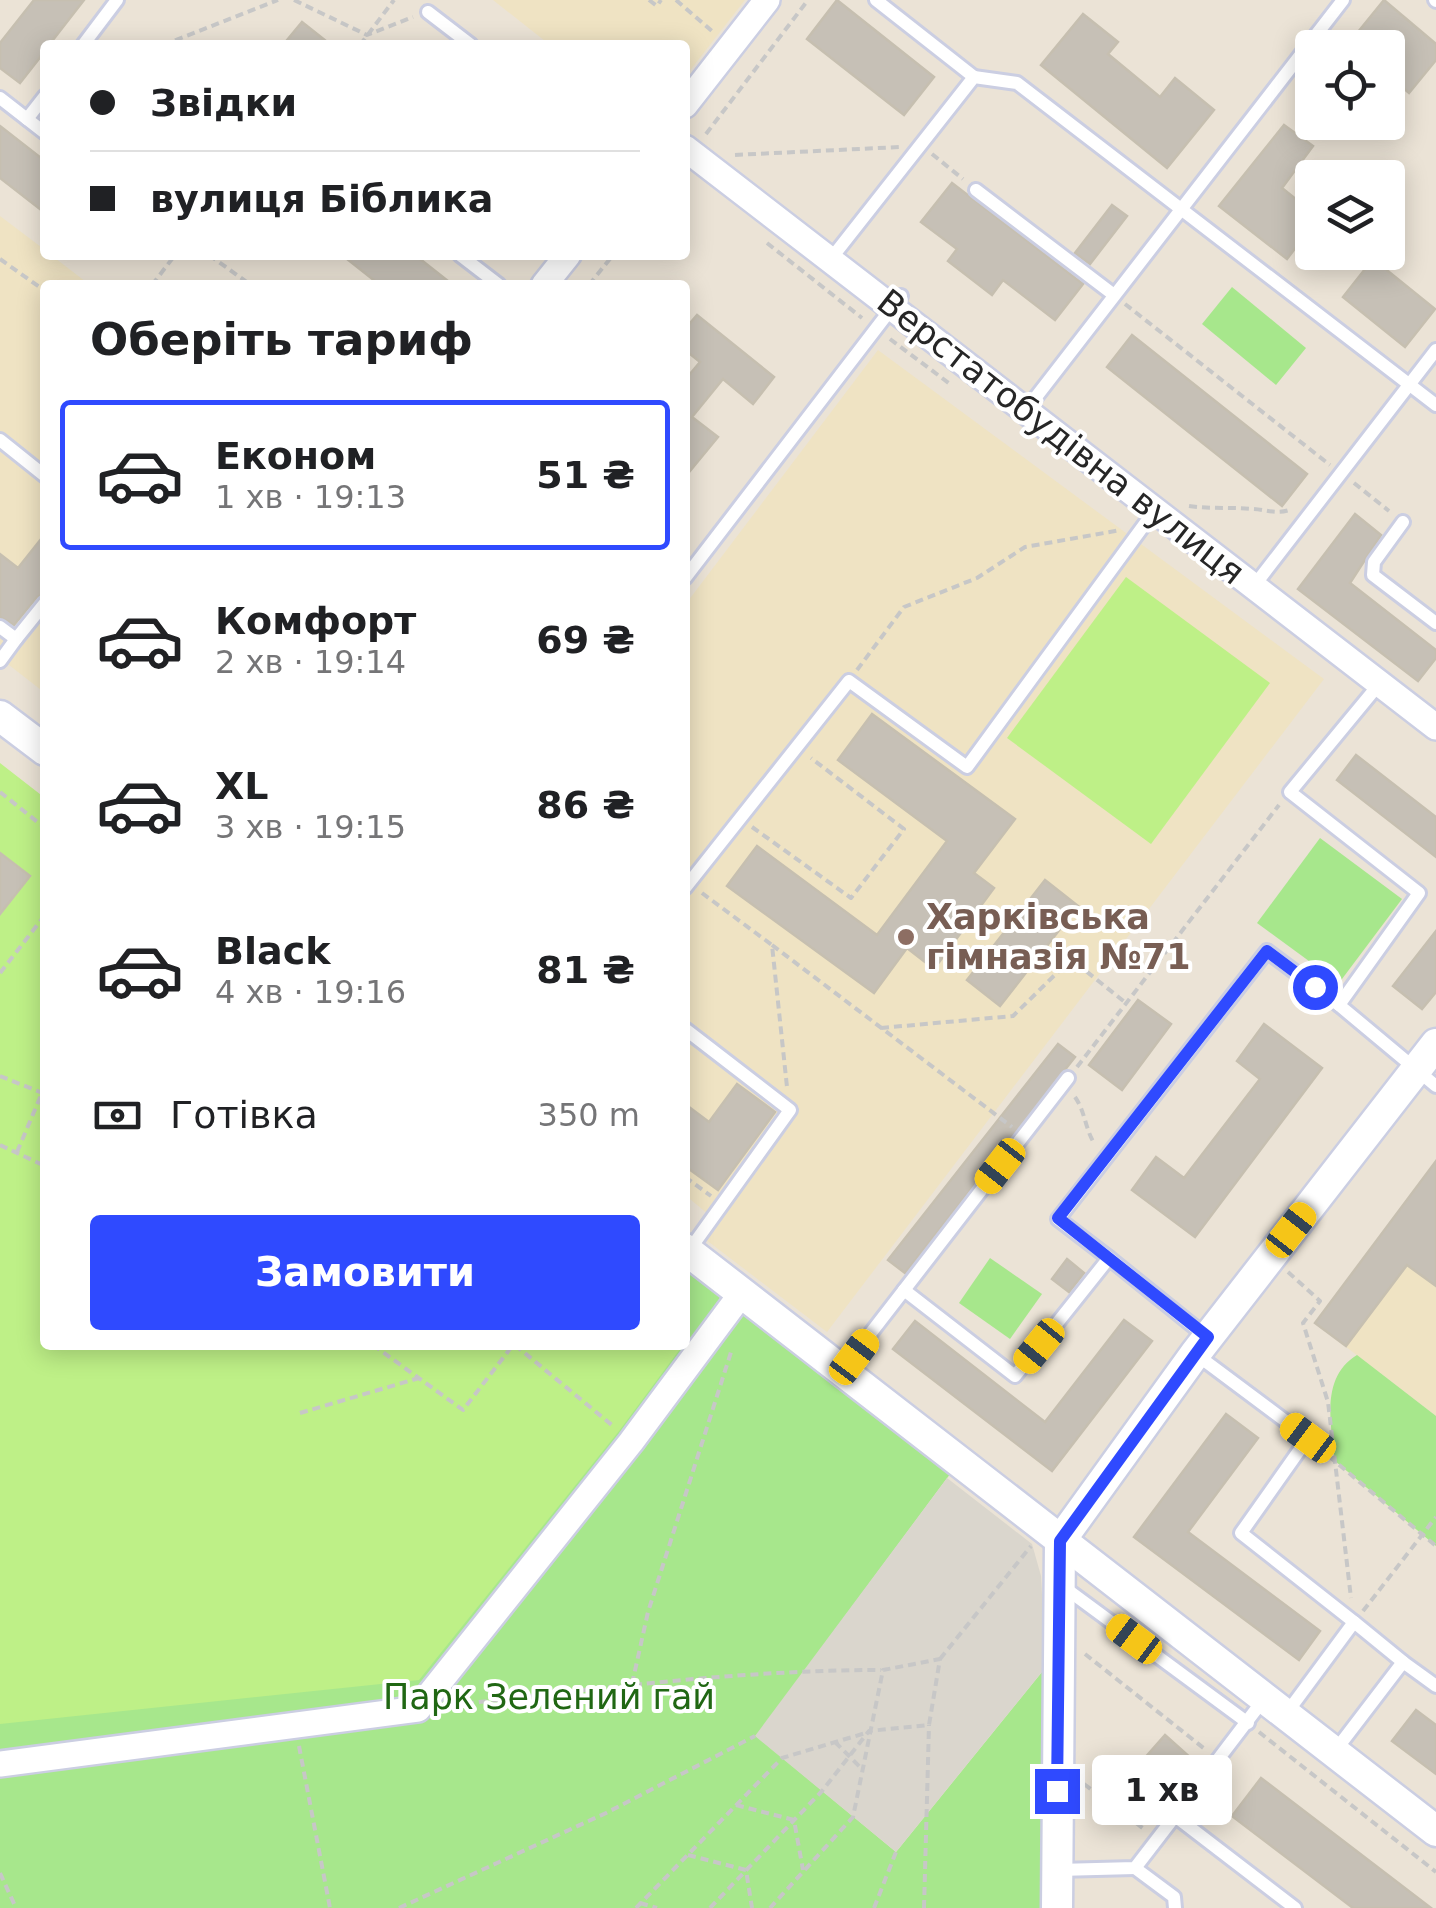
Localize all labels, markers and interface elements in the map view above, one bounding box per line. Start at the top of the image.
map controls [1295,30,1405,270]
button: locate [1295,30,1405,140]
text: Звідки [150,81,297,125]
button: layers [1295,160,1405,270]
text: вулиця Біблика [150,177,493,221]
street label: Верстатобудівна вулиця [870,281,1252,593]
text: Оберіть тариф [90,313,473,366]
icon: car [95,430,185,520]
text: Економ [215,434,376,478]
text: 51 ₴ [536,453,635,497]
text: 1 хв · 19:13 [215,478,406,516]
icon: car [95,595,185,685]
text: Комфорт [215,599,416,643]
text: 69 ₴ [536,618,635,662]
text: 2 хв · 19:14 [215,643,406,681]
icon: car [95,760,185,850]
text: XL [215,764,269,808]
text: 86 ₴ [536,783,635,827]
text: 3 хв · 19:15 [215,808,406,846]
place label: Харківська гімназія №71 [926,897,1191,977]
icon: car [95,925,185,1015]
marker: Харківська гімназія №71 [895,926,917,948]
text: Black [215,929,330,973]
text: 81 ₴ [536,948,635,992]
route start [1293,965,1338,1010]
text: 4 хв · 19:16 [215,973,406,1011]
icon: cash [90,1088,145,1143]
text: Готівка [170,1093,318,1137]
text: 350 m [538,1096,640,1134]
car [970,1133,1030,1199]
car [1261,1197,1321,1263]
button: Замовити [90,1215,640,1330]
car [1008,1313,1070,1379]
car [824,1324,884,1390]
car [1275,1408,1341,1468]
car [1101,1609,1167,1669]
park label: Парк Зелений гай [383,1677,715,1717]
callout: 1 хв [1092,1756,1232,1826]
route end [1035,1769,1080,1814]
text: 1 хв [1125,1771,1199,1809]

